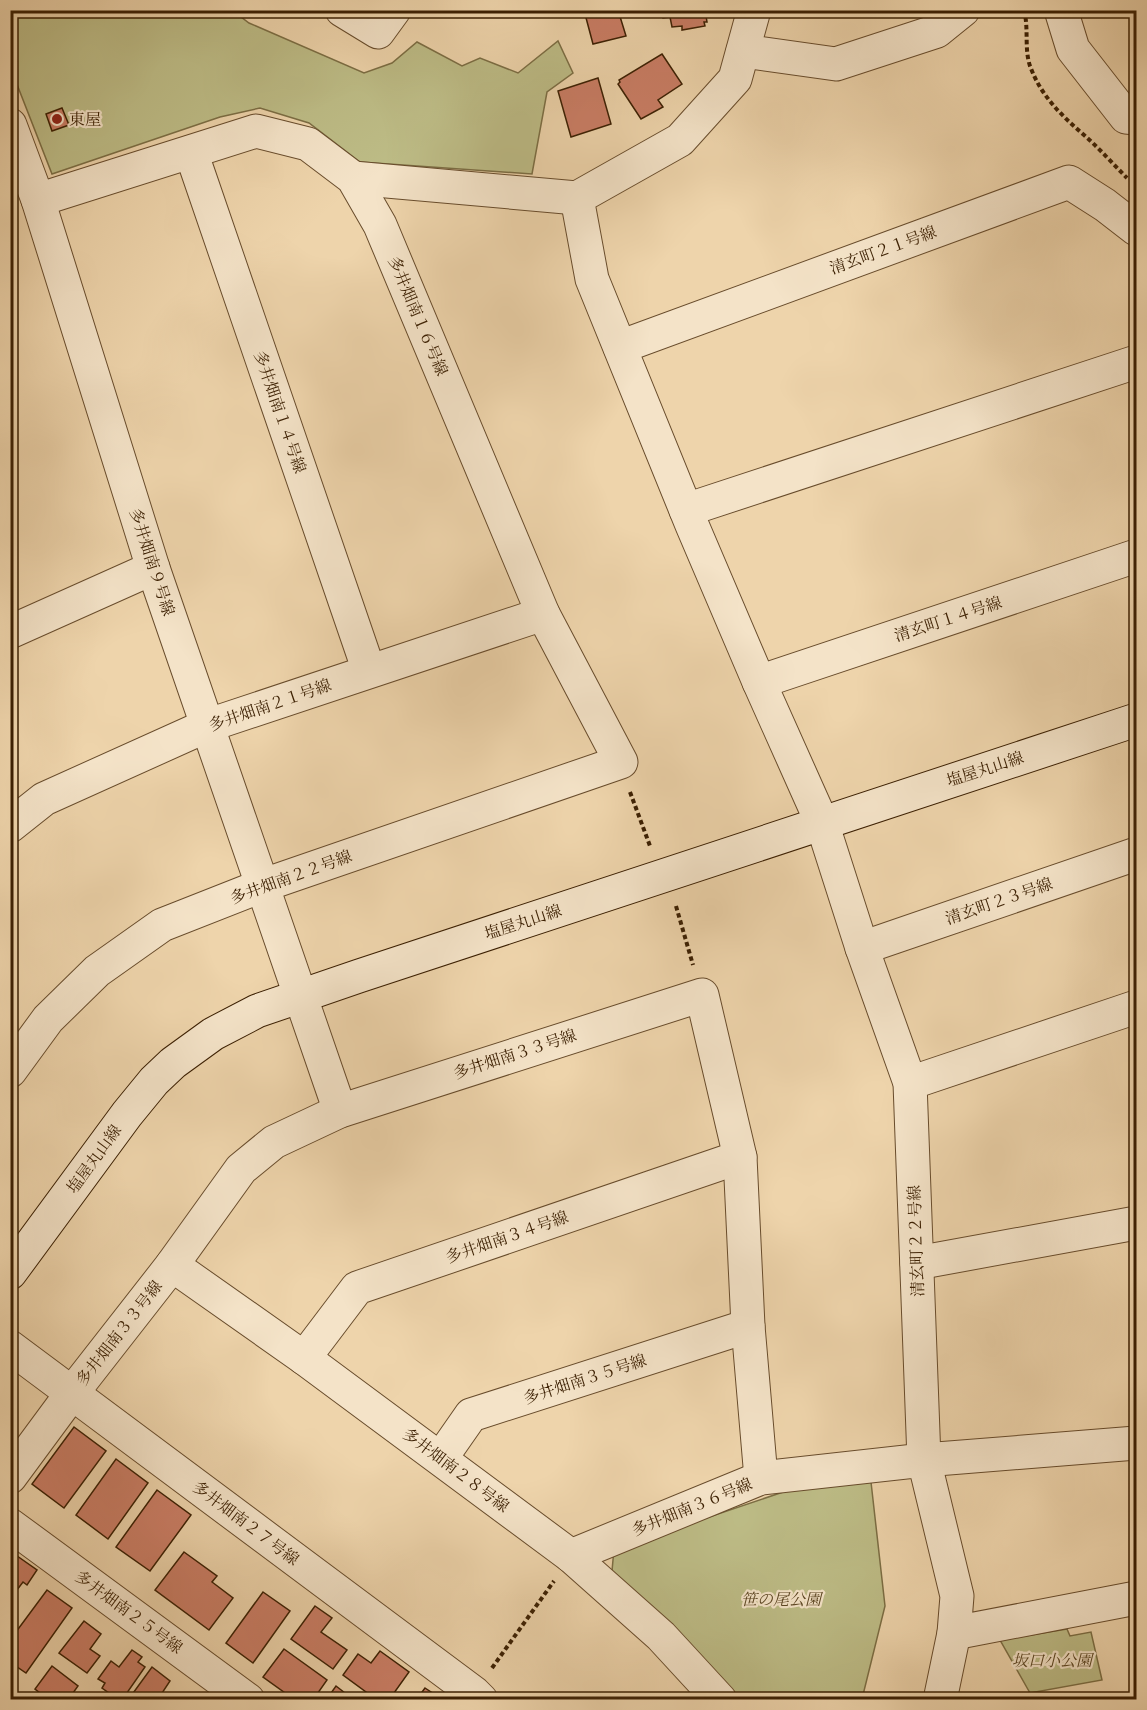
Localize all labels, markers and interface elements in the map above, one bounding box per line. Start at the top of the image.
place label: 東屋 [69,110,101,129]
marker: 東屋 [50,112,64,126]
street label: 清玄町２１号線 [827,222,939,278]
street label: 多井畑南１６号線 [384,253,452,379]
street label: 多井畑南１４号線 [250,348,310,476]
street label: 多井畑南９号線 [126,506,178,618]
street label: 清玄町１４号線 [892,593,1004,645]
street label: 多井畑南２１号線 [206,675,334,735]
street label: 塩屋丸山線 [944,748,1026,790]
street label: 多井畑南２２号線 [228,846,354,908]
street label: 清玄町２３号線 [943,874,1055,928]
street label: 塩屋丸山線 [482,901,564,943]
street label: 多井畑南３３号線 [451,1025,579,1083]
street label: 塩屋丸山線 [63,1121,125,1197]
street label: 清玄町２２号線 [905,1185,927,1297]
street label: 多井畑南３４号線 [443,1207,571,1267]
street label: 多井畑南３３号線 [72,1277,166,1389]
street label: 多井畑南３５号線 [521,1350,649,1408]
street label: 多井畑南２８号線 [399,1424,513,1516]
street label: 多井畑南３６号線 [629,1474,755,1540]
street label: 多井畑南２７号線 [189,1477,303,1569]
street label: 多井畑南２５号線 [72,1567,186,1657]
park label: 笹の尾公園 [741,1590,824,1609]
park label: 坂口小公園 [1012,1651,1095,1670]

